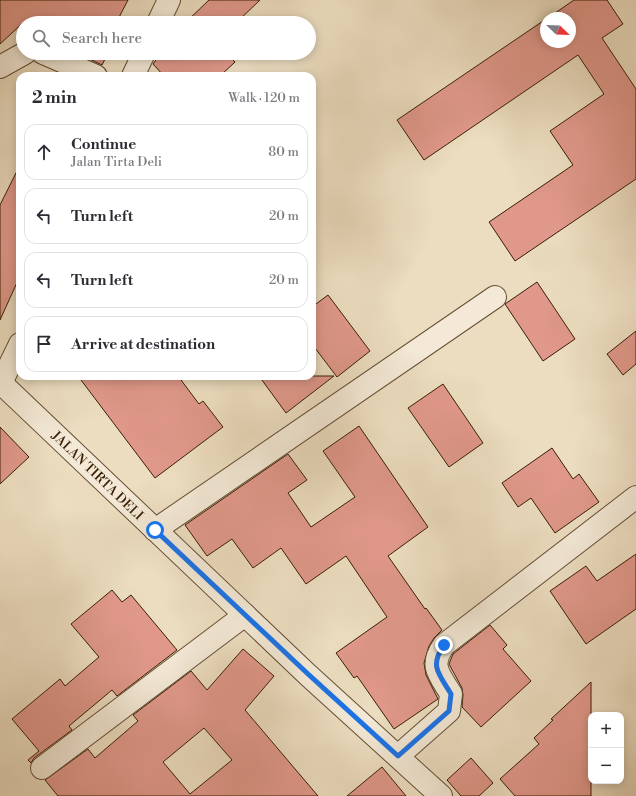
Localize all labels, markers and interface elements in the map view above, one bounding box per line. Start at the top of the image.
north arrow [540,12,576,48]
search box [16,16,316,60]
icon: search [30,27,52,49]
text: Search here [62,29,142,48]
text: 2 min [32,87,77,109]
text: Walk · 120 m [228,90,300,106]
text: Continue [71,135,136,154]
icon: ahead [33,141,55,163]
text: 80 m [268,144,299,160]
text: Jalan Tirta Deli [71,154,162,170]
icon: left [33,205,55,227]
text: Turn left [71,207,133,226]
text: 20 m [269,208,299,224]
icon: left [33,269,55,291]
text: Turn left [71,271,133,290]
text: 20 m [269,272,299,288]
icon: arrive [33,333,55,355]
text: Arrive at destination [71,335,215,354]
street label: JALAN TIRTA DELI [48,427,146,524]
route start [146,521,164,539]
route end [435,636,453,654]
map controls [588,712,624,784]
button: + [588,712,624,748]
button: − [588,748,624,784]

